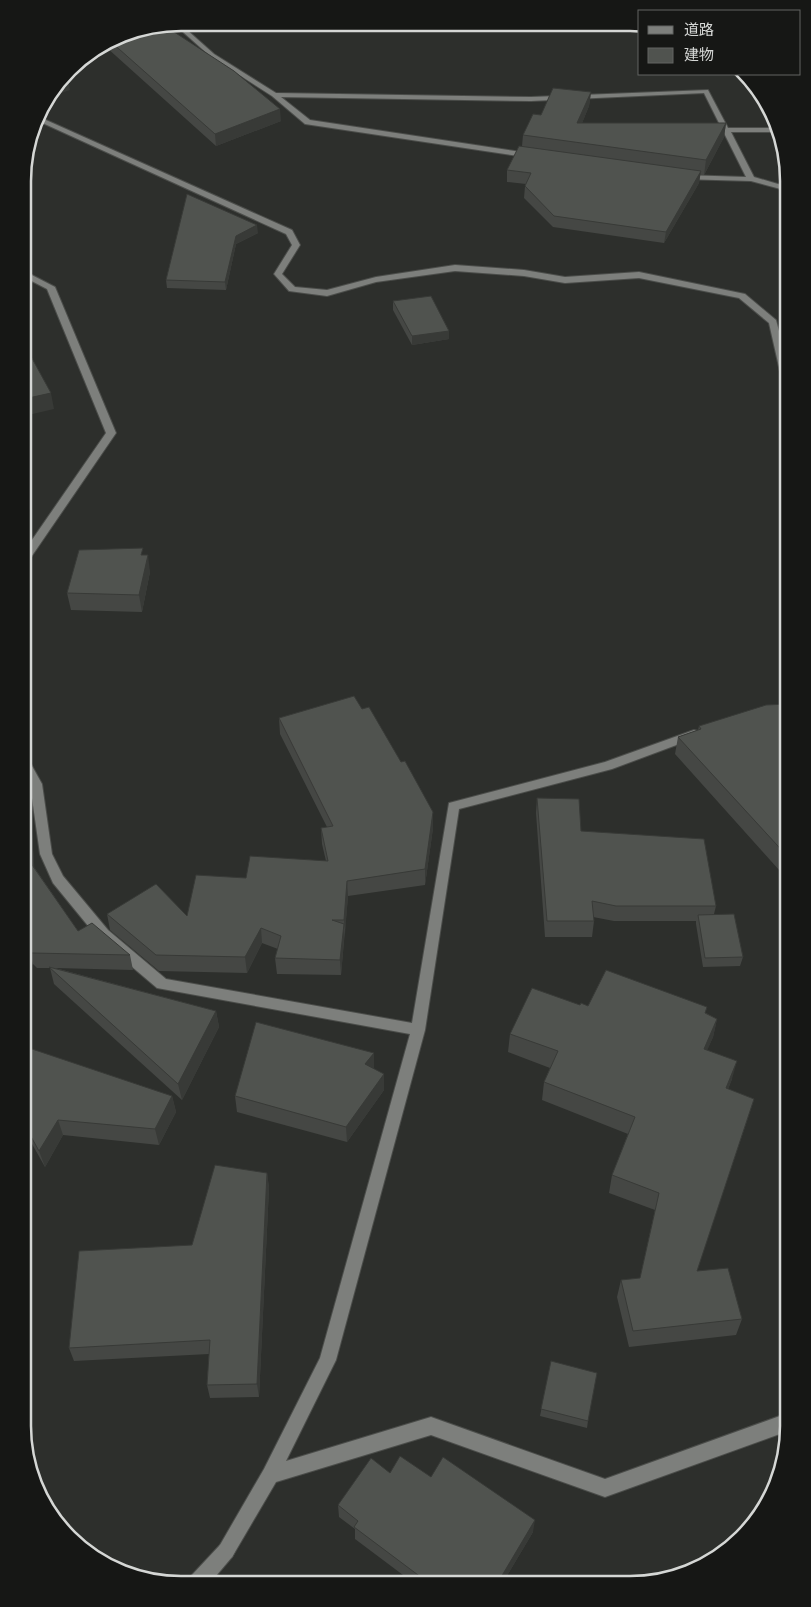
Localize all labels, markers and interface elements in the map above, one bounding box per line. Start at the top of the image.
legend [638,10,801,75]
text: 道路 [684,19,714,40]
text: 建物 [684,44,714,65]

